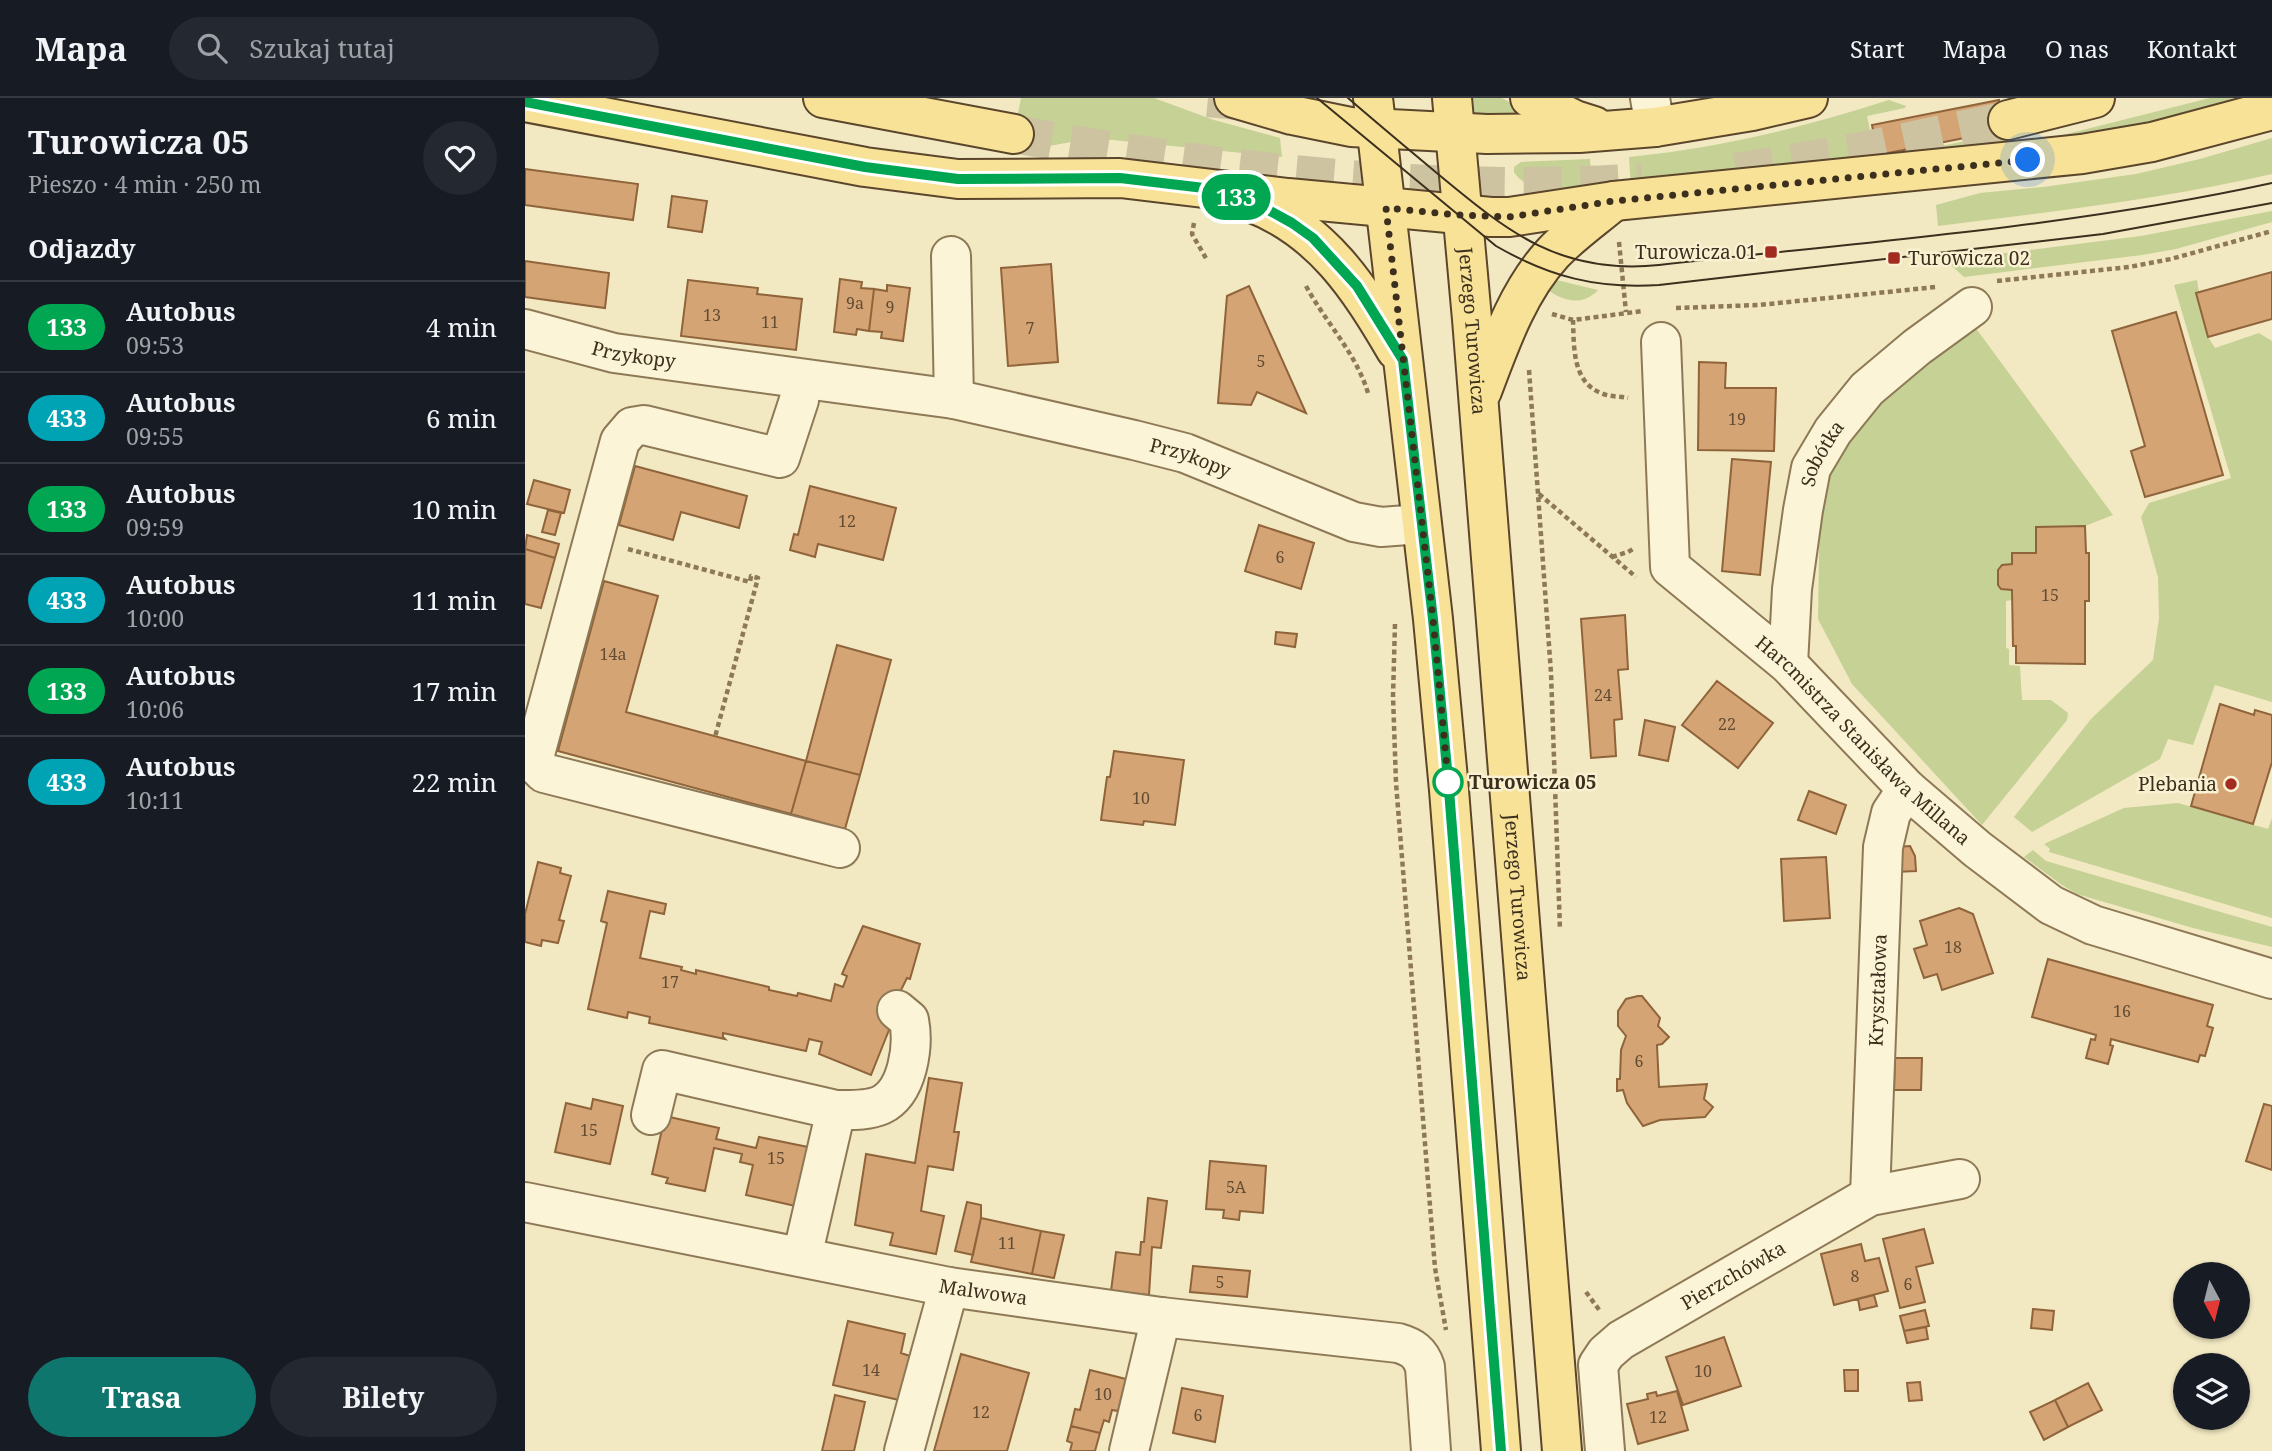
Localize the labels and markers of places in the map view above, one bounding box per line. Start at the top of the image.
place label: Turowicza 01 [1635,239,1757,265]
marker: Turowicza 01 [1763,244,1779,260]
place label: Turowicza 02 [1908,245,2030,271]
marker: Turowicza 02 [1886,250,1902,266]
marker: Turowicza 05 [1433,767,1463,797]
place label: Turowicza 05 [1469,769,1597,795]
place label: Plebania [2138,771,2217,797]
marker: Plebania [2223,776,2239,792]

